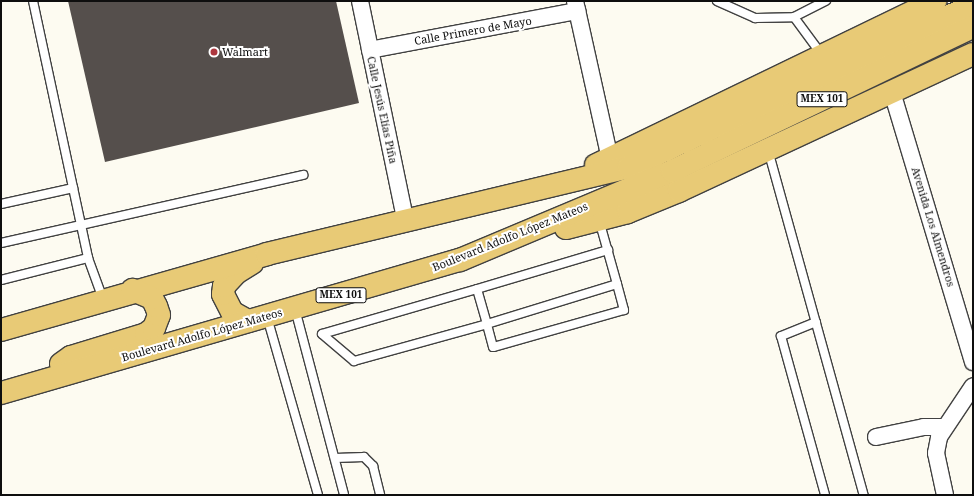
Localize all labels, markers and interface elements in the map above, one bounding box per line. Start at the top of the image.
street label: Calle Primero de Mayo [413,14,533,48]
place label: Walmart [222,45,268,59]
marker: Walmart [209,47,219,57]
street label: Calle Jesús Elías Piña [364,55,400,165]
road number: MEX 101 [796,91,848,107]
street label: Avenida Los Almendros [908,166,958,288]
street label: Boulevard Adolfo López Mateos [430,200,590,274]
road number: MEX 101 [315,287,367,303]
street label: Boulevard Adolfo López Mateos [120,306,284,364]

